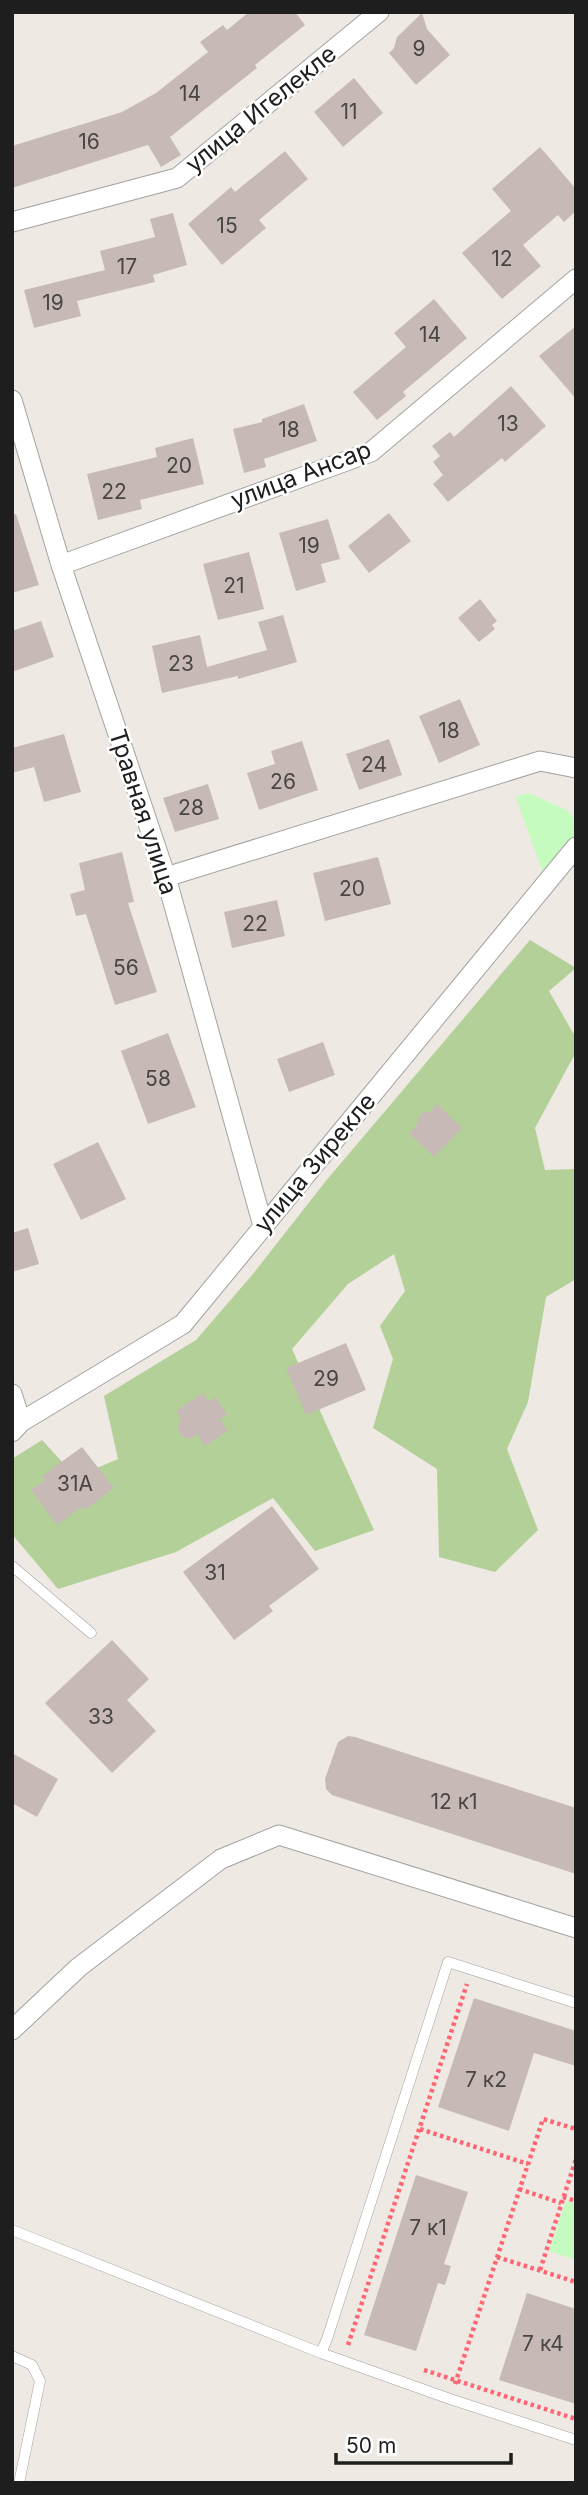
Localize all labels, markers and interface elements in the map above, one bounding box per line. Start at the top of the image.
house number: 9 [412,36,426,61]
street label: улица Игелекле [179,39,342,178]
house number: 14 [179,81,201,106]
house number: 11 [340,99,358,124]
house number: 16 [78,129,100,154]
house number: 15 [216,213,238,238]
house number: 12 [491,246,513,271]
house number: 17 [117,254,137,279]
house number: 19 [42,290,64,315]
house number: 14 [419,322,441,347]
house number: 13 [497,411,519,436]
house number: 18 [278,417,300,442]
street label: улица Ансар [227,435,375,515]
house number: 20 [166,453,192,478]
house number: 22 [101,479,127,504]
house number: 19 [298,533,320,558]
house number: 21 [223,573,245,598]
house number: 23 [168,651,194,676]
house number: 18 [438,718,460,743]
street label: Травная улица [103,726,184,898]
house number: 24 [361,752,387,777]
house number: 26 [270,769,296,794]
house number: 28 [178,795,204,820]
house number: 20 [339,876,365,901]
house number: 22 [242,911,268,936]
house number: 56 [113,955,139,980]
house number: 58 [145,1066,171,1091]
street label: улица Зирекле [248,1087,381,1238]
house number: 29 [313,1366,339,1391]
house number: 31А [57,1471,93,1496]
house number: 31 [204,1560,226,1585]
house number: 33 [88,1704,114,1729]
house number: 12 к1 [430,1789,478,1814]
house number: 7 к2 [465,2067,507,2092]
house number: 7 к1 [409,2215,447,2240]
house number: 7 к4 [522,2331,564,2356]
scale bar [336,2422,511,2466]
text: 50 m [346,2433,396,2458]

